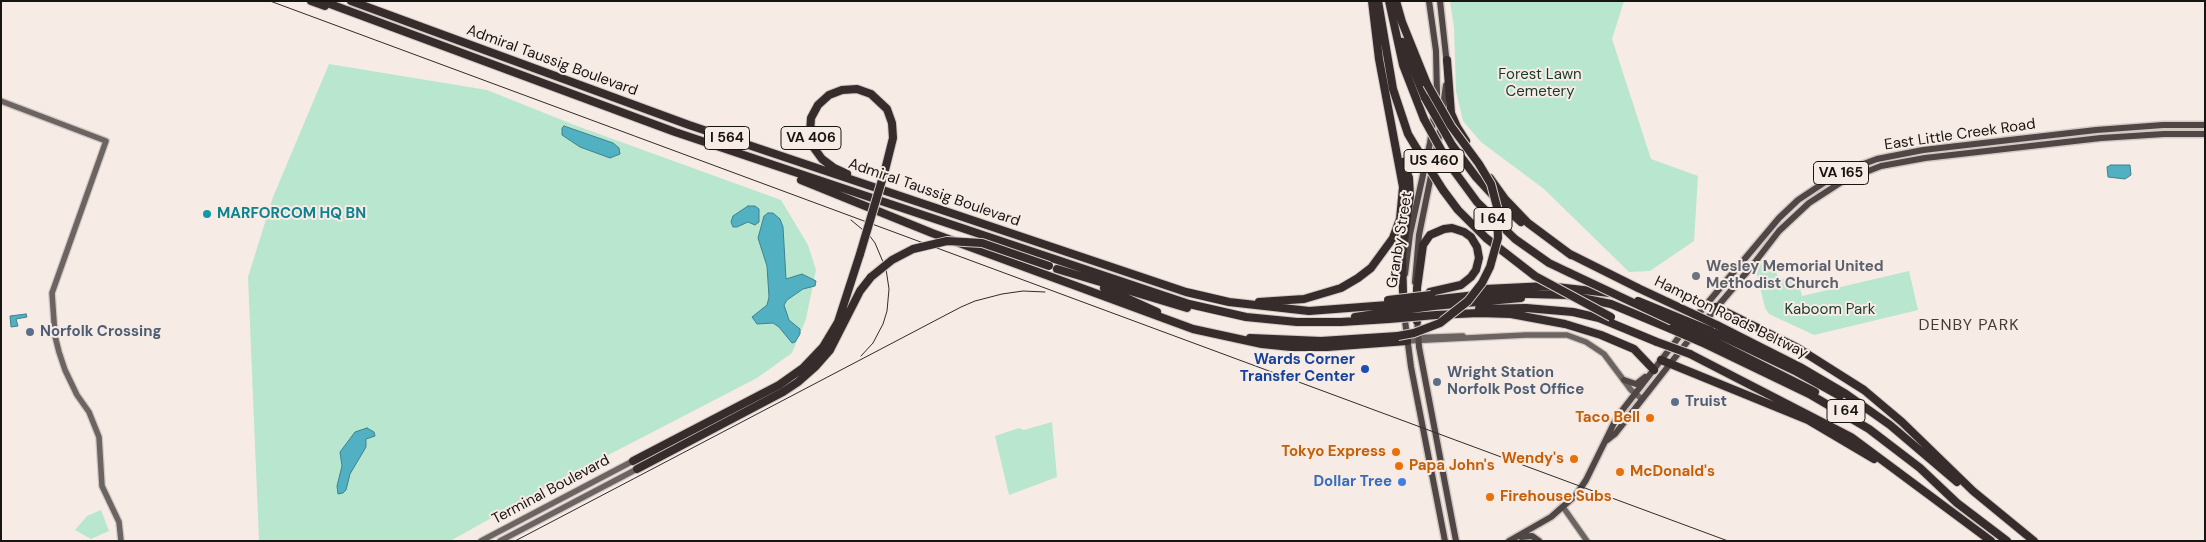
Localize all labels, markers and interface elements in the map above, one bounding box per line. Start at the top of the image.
street label: Admiral Taussig Boulevard [464,22,640,100]
park label: Forest Lawn Cemetery [1498,66,1582,101]
street label: East Little Creek Road [1883,115,2037,155]
road number: I 564 [704,126,750,150]
road number: VA 406 [781,126,841,150]
road number: US 460 [1404,150,1464,172]
street label: Admiral Taussig Boulevard [846,155,1022,231]
road number: VA 165 [1814,162,1868,184]
street label: Granby Street [1383,191,1417,289]
place label: MARFORCOM HQ BN [217,205,366,223]
marker: MARFORCOM HQ BN [201,208,213,220]
road number: I 64 [1474,208,1512,230]
place label: Wesley Memorial United Methodist Church [1706,258,1884,293]
marker: Wesley Memorial United Methodist Church [1690,270,1702,282]
street label: Hampton Roads Beltway [1651,273,1811,363]
park label: Kaboom Park [1785,301,1875,319]
district label: DENBY PARK [1917,316,2021,336]
place label: Norfolk Crossing [40,323,161,341]
marker: Norfolk Crossing [24,326,36,338]
place label: Wards Corner Transfer Center [1240,351,1355,386]
marker: Wards Corner Transfer Center [1359,363,1371,375]
place label: Wright Station Norfolk Post Office [1447,364,1584,399]
marker: Wright Station Norfolk Post Office [1431,376,1443,388]
place label: Truist [1685,393,1727,411]
marker: Truist [1669,396,1681,408]
road number: I 64 [1827,400,1865,422]
place label: Taco Bell [1575,409,1640,427]
marker: Taco Bell [1644,412,1656,424]
place label: Tokyo Express [1281,443,1386,461]
marker: Tokyo Express [1390,446,1402,458]
place label: Wendy's [1501,450,1564,468]
street label: Terminal Boulevard [489,451,613,529]
marker: Wendy's [1568,453,1580,465]
place label: Papa John's [1409,457,1495,475]
marker: Papa John's [1393,460,1405,472]
place label: McDonald's [1630,463,1715,481]
marker: McDonald's [1614,466,1626,478]
place label: Dollar Tree [1313,473,1392,491]
marker: Dollar Tree [1396,476,1408,488]
place label: Firehouse Subs [1500,488,1612,506]
marker: Firehouse Subs [1484,491,1496,503]

